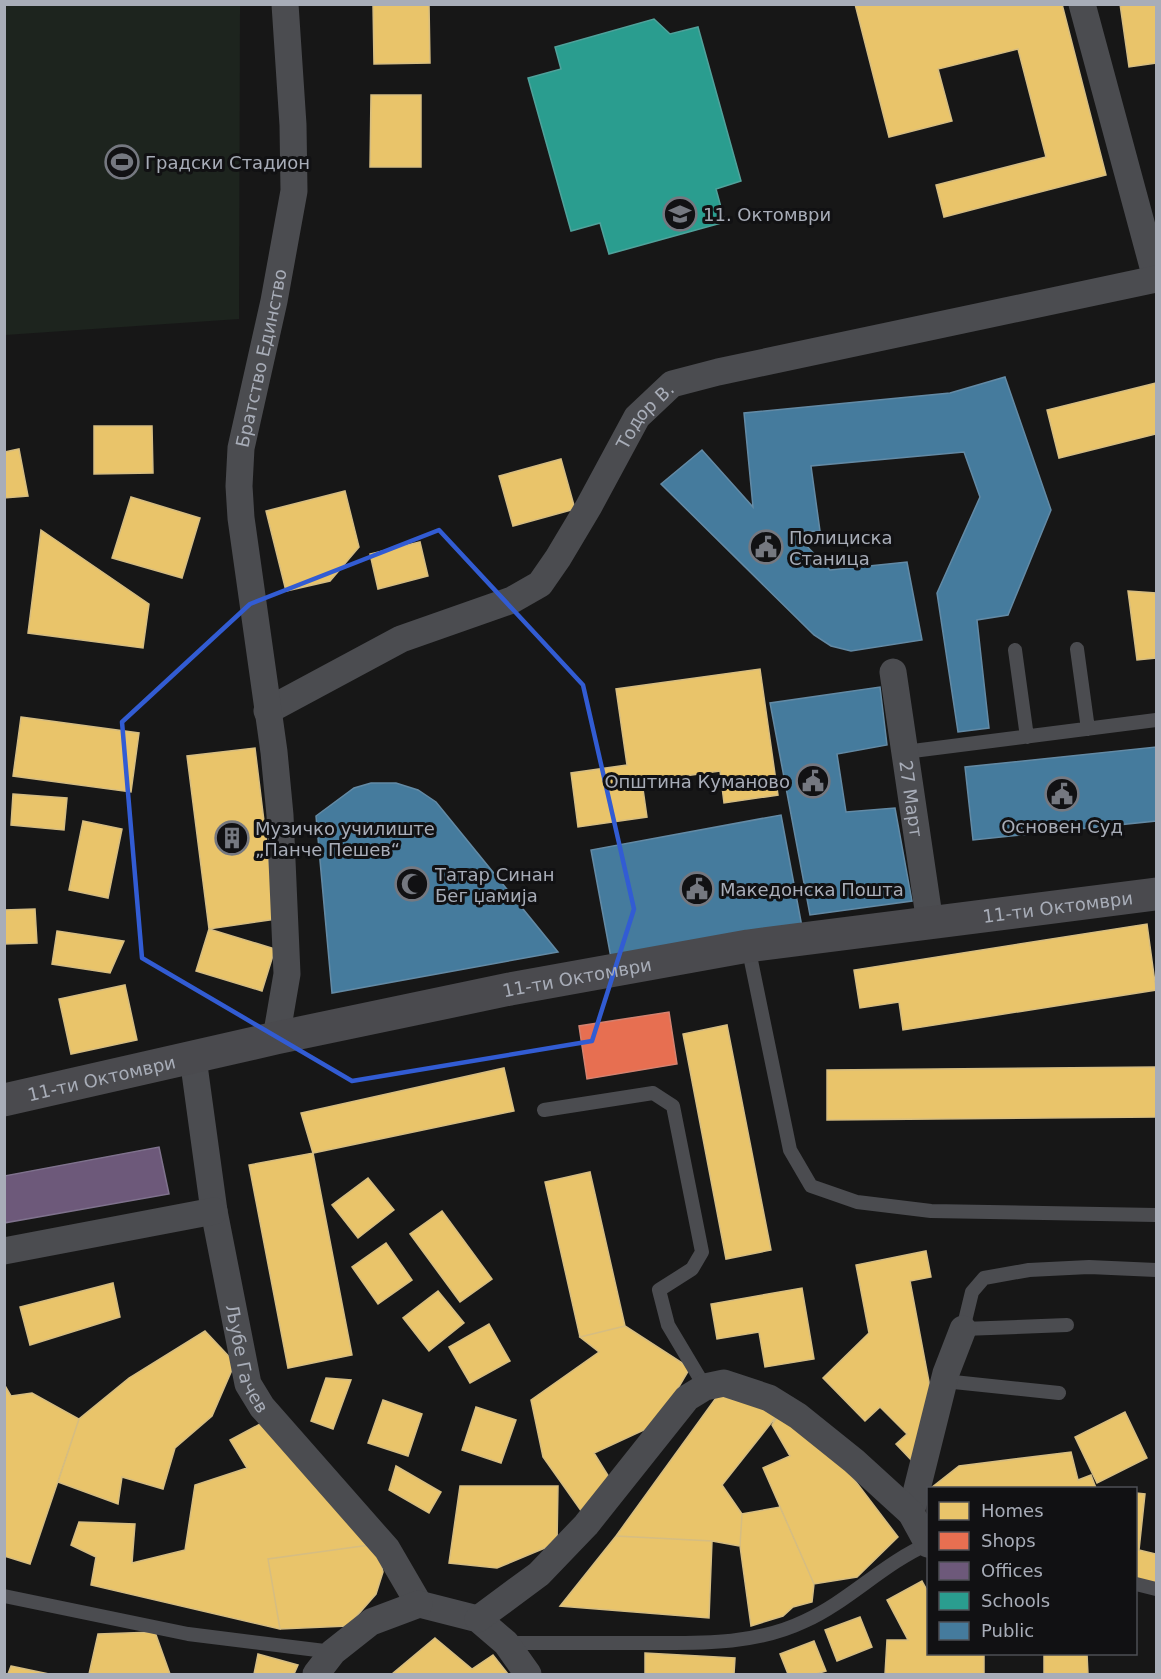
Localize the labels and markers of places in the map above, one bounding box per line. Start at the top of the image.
sports icon: Градски Стадион [104,144,140,180]
place label: Градски Стадион [145,152,310,173]
school or university icon: 11. Октомври [662,196,698,232]
place label: 11. Октомври [703,204,831,225]
place label: Полициска Станица [789,527,893,569]
public building icon: Полициска Станица [748,529,784,565]
public building icon: Општина Куманово [795,763,831,799]
place label: Општина Куманово [604,771,790,792]
public building icon: Основен Суд [1044,776,1080,812]
place label: Основен Суд [1001,816,1123,837]
place label: Музичко училиште „Панче Пешев“ [255,818,435,860]
building icon: Музичко училиште „Панче Пешев“ [214,820,250,856]
place label: Татар Синан Бег џамија [434,864,555,906]
mosque icon: Татар Синан Бег џамија [394,866,430,902]
public building icon: Македонска Пошта [679,871,715,907]
place label: Македонска Пошта [720,879,904,900]

